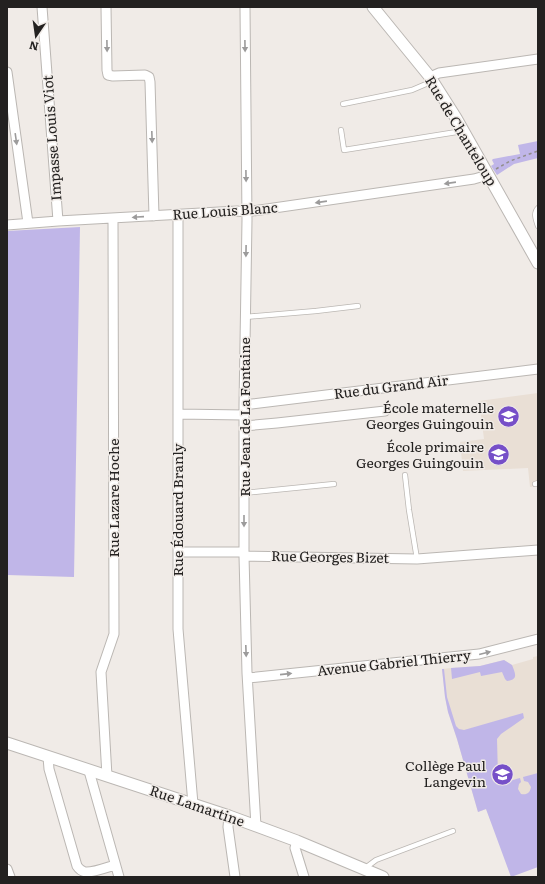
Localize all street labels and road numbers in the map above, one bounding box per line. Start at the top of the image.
street label: Rue de Chanteloup [421,72,503,189]
street label: Impasse Louis Viot [37,74,65,202]
street label: Rue Louis Blanc [172,196,278,224]
street label: Rue Jean de La Fontaine [234,337,254,497]
street label: Rue du Grand Air [333,369,450,403]
street label: Rue Lazare Hoche [103,439,123,557]
street label: Rue Édouard Branly [167,443,187,576]
street label: Rue Georges Bizet [271,545,390,567]
street label: Avenue Gabriel Thierry [316,644,473,680]
street label: Rue Lamartine [147,779,247,831]

